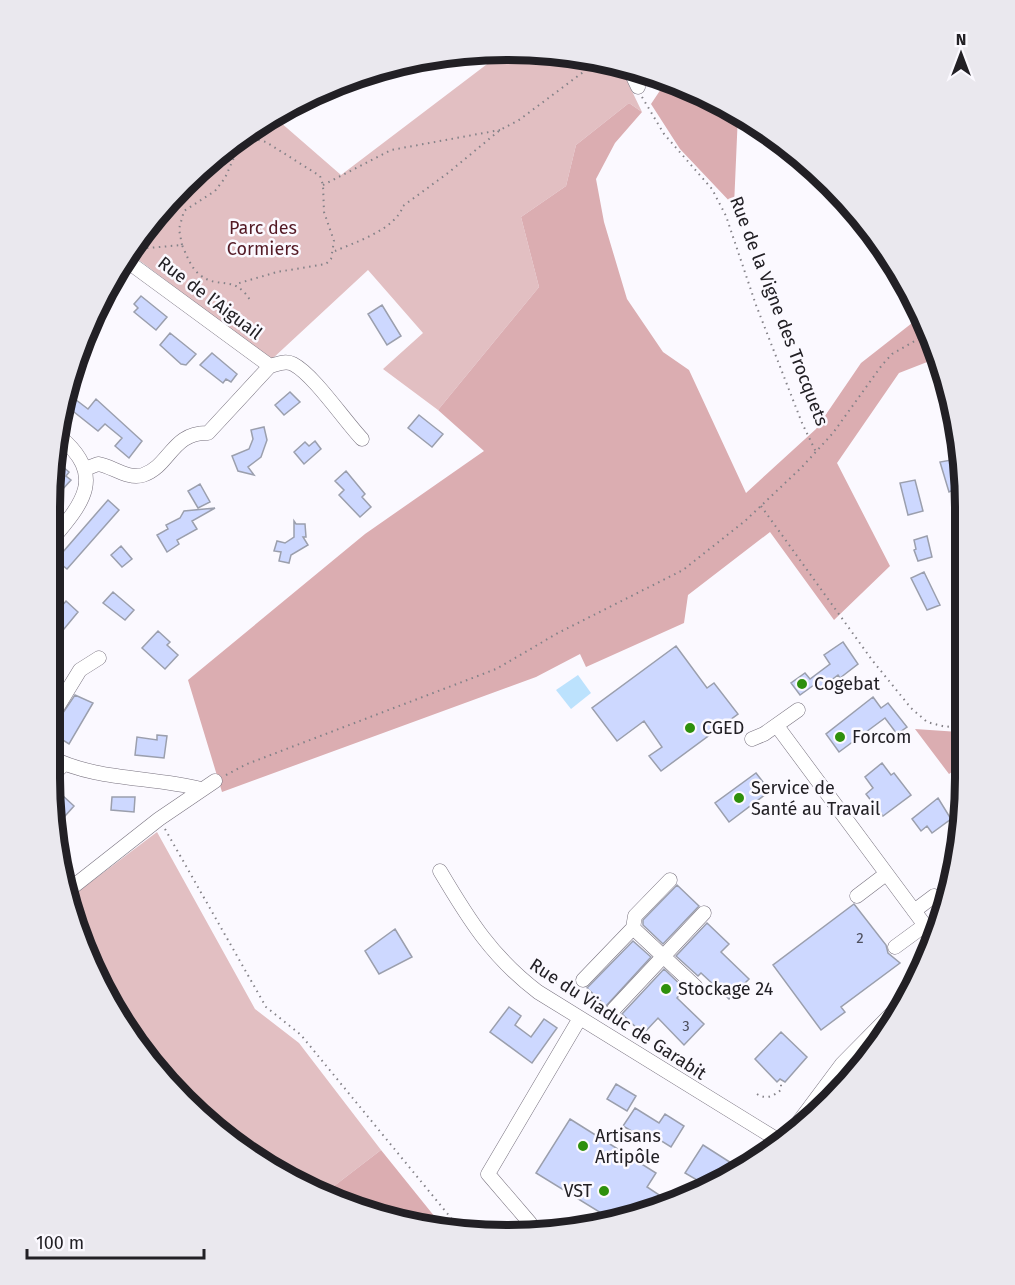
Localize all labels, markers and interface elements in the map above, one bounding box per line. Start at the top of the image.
north arrow [931,24,991,84]
text: N [956,30,966,49]
street label: Rue de la Vigne des Trocquets [725,193,833,429]
park label: Parc des Cormiers [227,217,299,260]
street label: Rue de l’Aiguail [153,252,267,344]
place label: Cogebat [814,673,880,695]
marker: Cogebat [795,677,809,691]
place label: CGED [702,717,744,739]
marker: CGED [683,721,697,735]
place label: Forcom [852,726,911,748]
marker: Forcom [833,730,847,744]
place label: Service de Santé au Travail [751,777,880,820]
marker: Service de Santé au Travail [732,791,746,805]
house number: 2 [856,929,864,947]
street label: Rue du Viaduc de Garabit [525,954,711,1085]
place label: Stockage 24 [678,978,774,1000]
marker: Stockage 24 [659,982,673,996]
house number: 3 [682,1017,690,1035]
place label: Artisans Artipôle [595,1125,661,1168]
marker: Artisans Artipôle [576,1139,590,1153]
place label: VST [564,1180,593,1202]
marker: VST [597,1184,611,1198]
scale bar [27,1222,204,1260]
text: 100 m [36,1232,84,1254]

